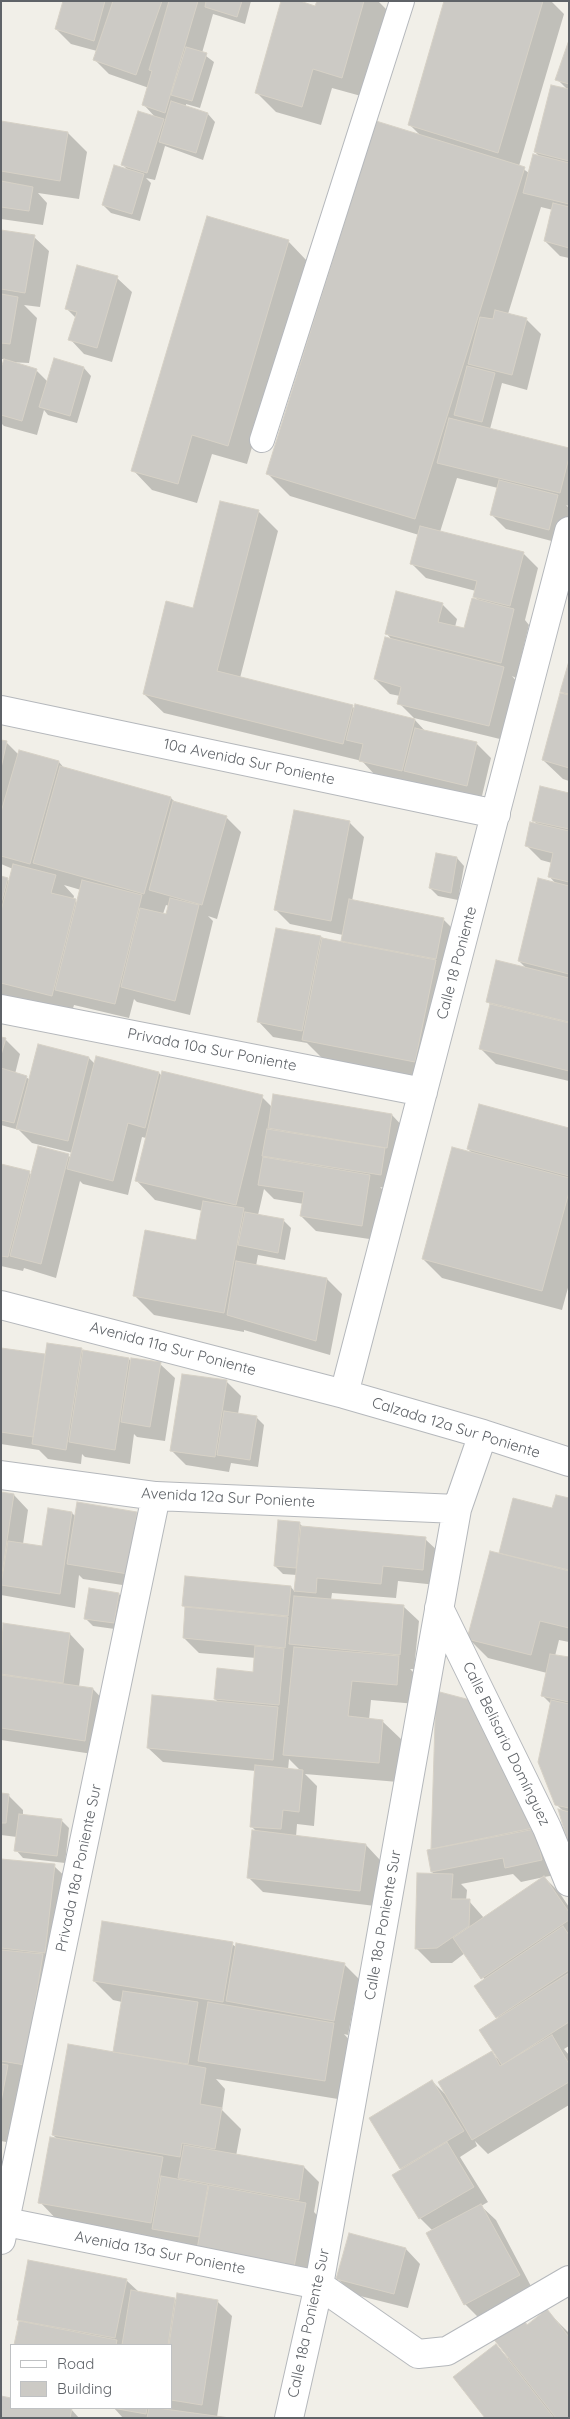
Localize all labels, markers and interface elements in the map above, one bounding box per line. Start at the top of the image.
street label: 10a Avenida Sur Poniente [162,735,336,789]
street label: Calle 18 Poniente [433,904,481,1022]
street label: Privada 10a Sur Poniente [126,1025,298,1075]
street label: Avenida 11a Sur Poniente [88,1318,258,1380]
street label: Calzada 12a Sur Poniente [370,1394,542,1462]
street label: Avenida 12a Sur Poniente [141,1484,315,1512]
street label: Calle Belisario Domínguez [458,1659,554,1829]
street label: Privada 18a Poniente Sur [52,1782,106,1954]
street label: Calle 18a Poniente Sur [361,1848,405,2002]
street label: Avenida 13a Sur Poniente [73,2228,247,2278]
street label: Calle 18a Poniente Sur [284,2247,334,2399]
legend [10,2344,172,2409]
text: Road [57,2354,94,2373]
text: Building [57,2379,112,2398]

